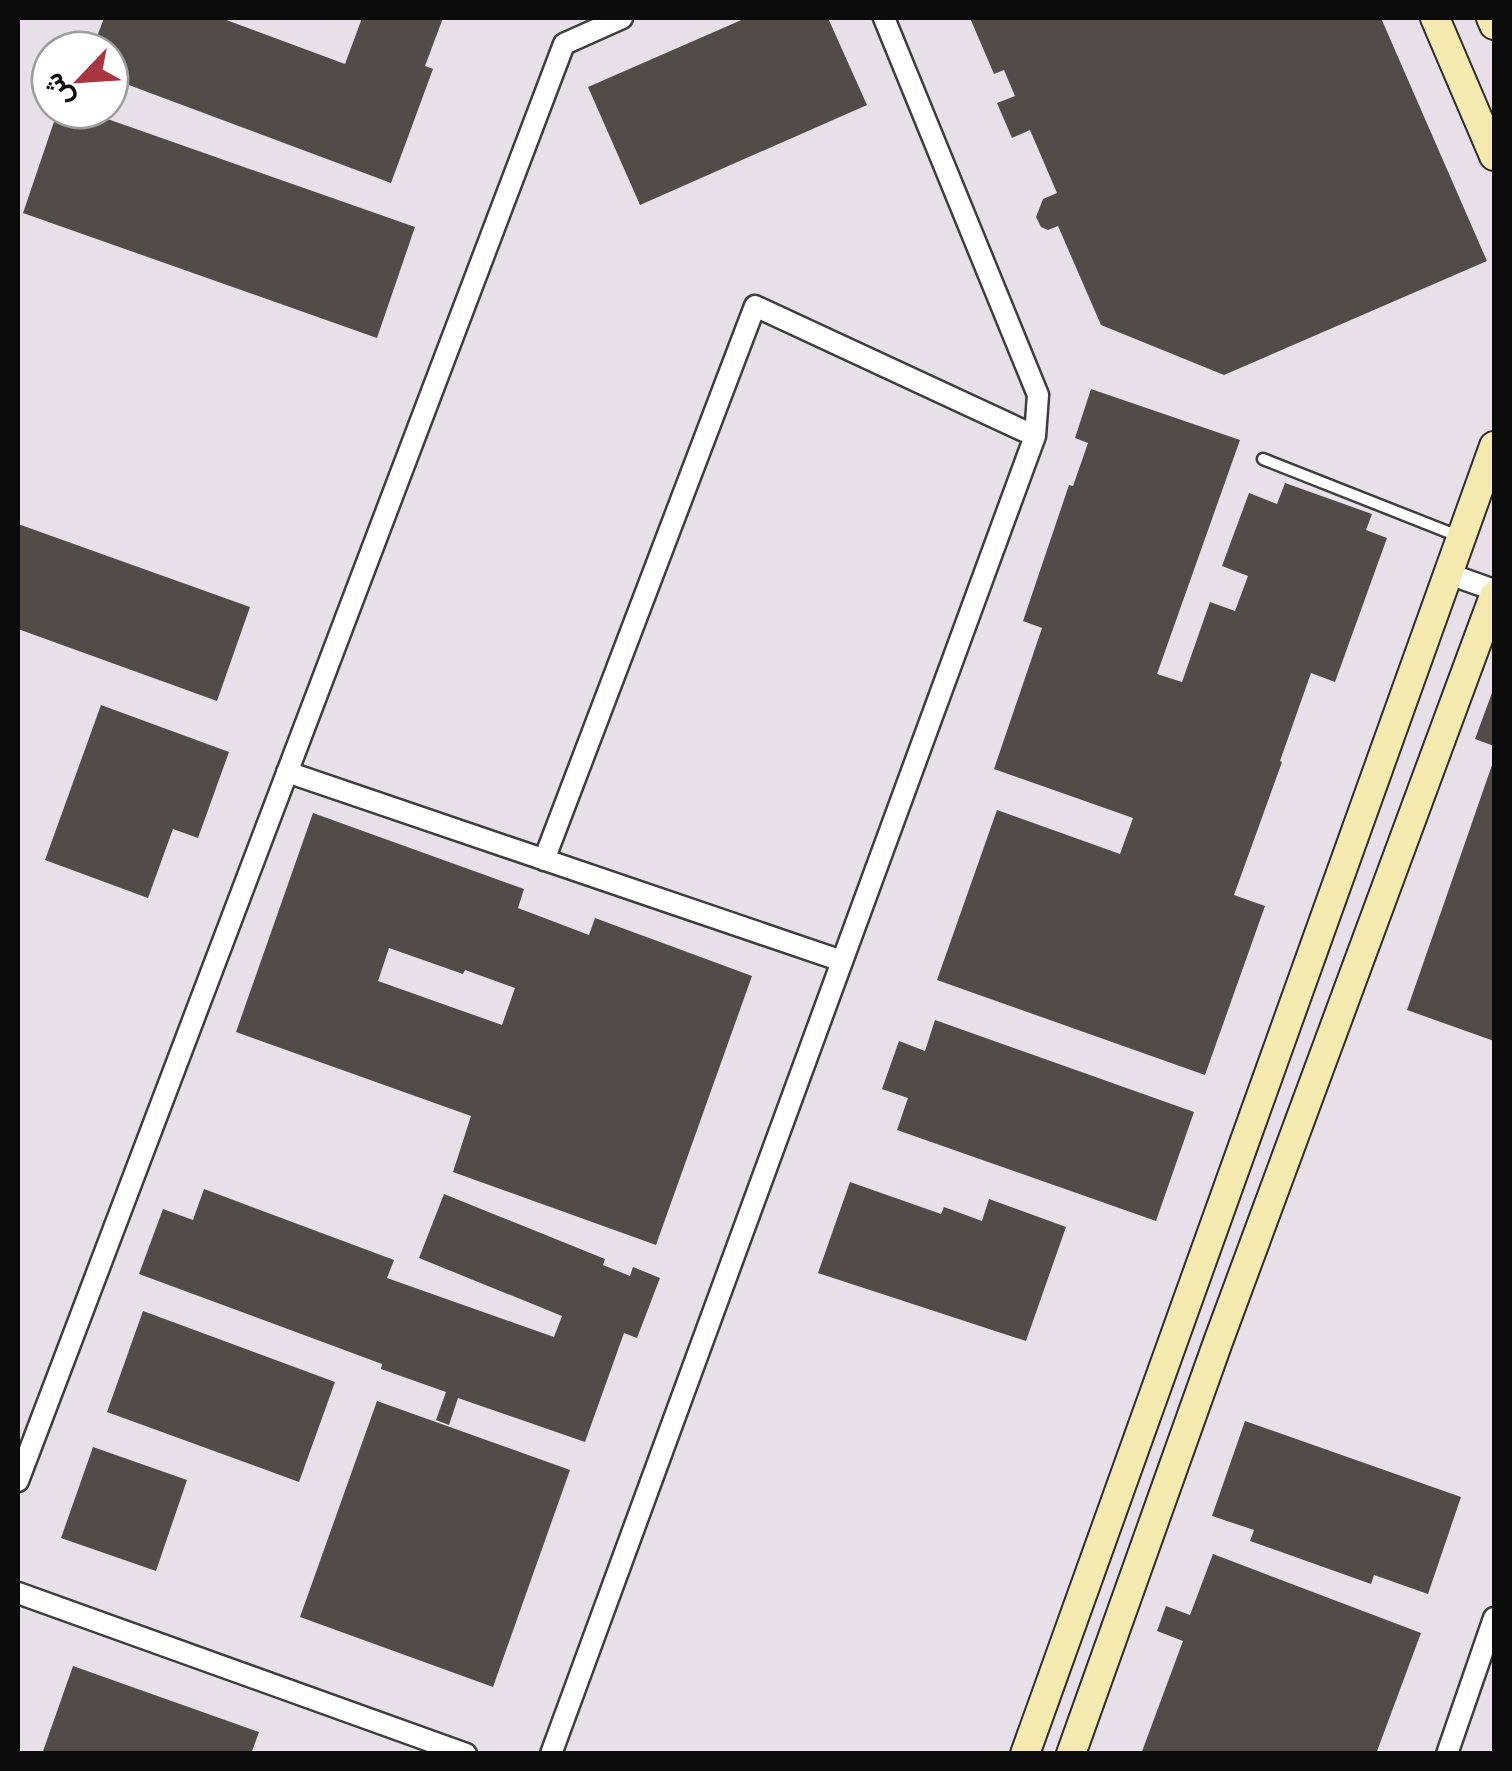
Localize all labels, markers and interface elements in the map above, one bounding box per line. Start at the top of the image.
north arrow [30,30,130,130]
text: ش [29,67,82,116]

